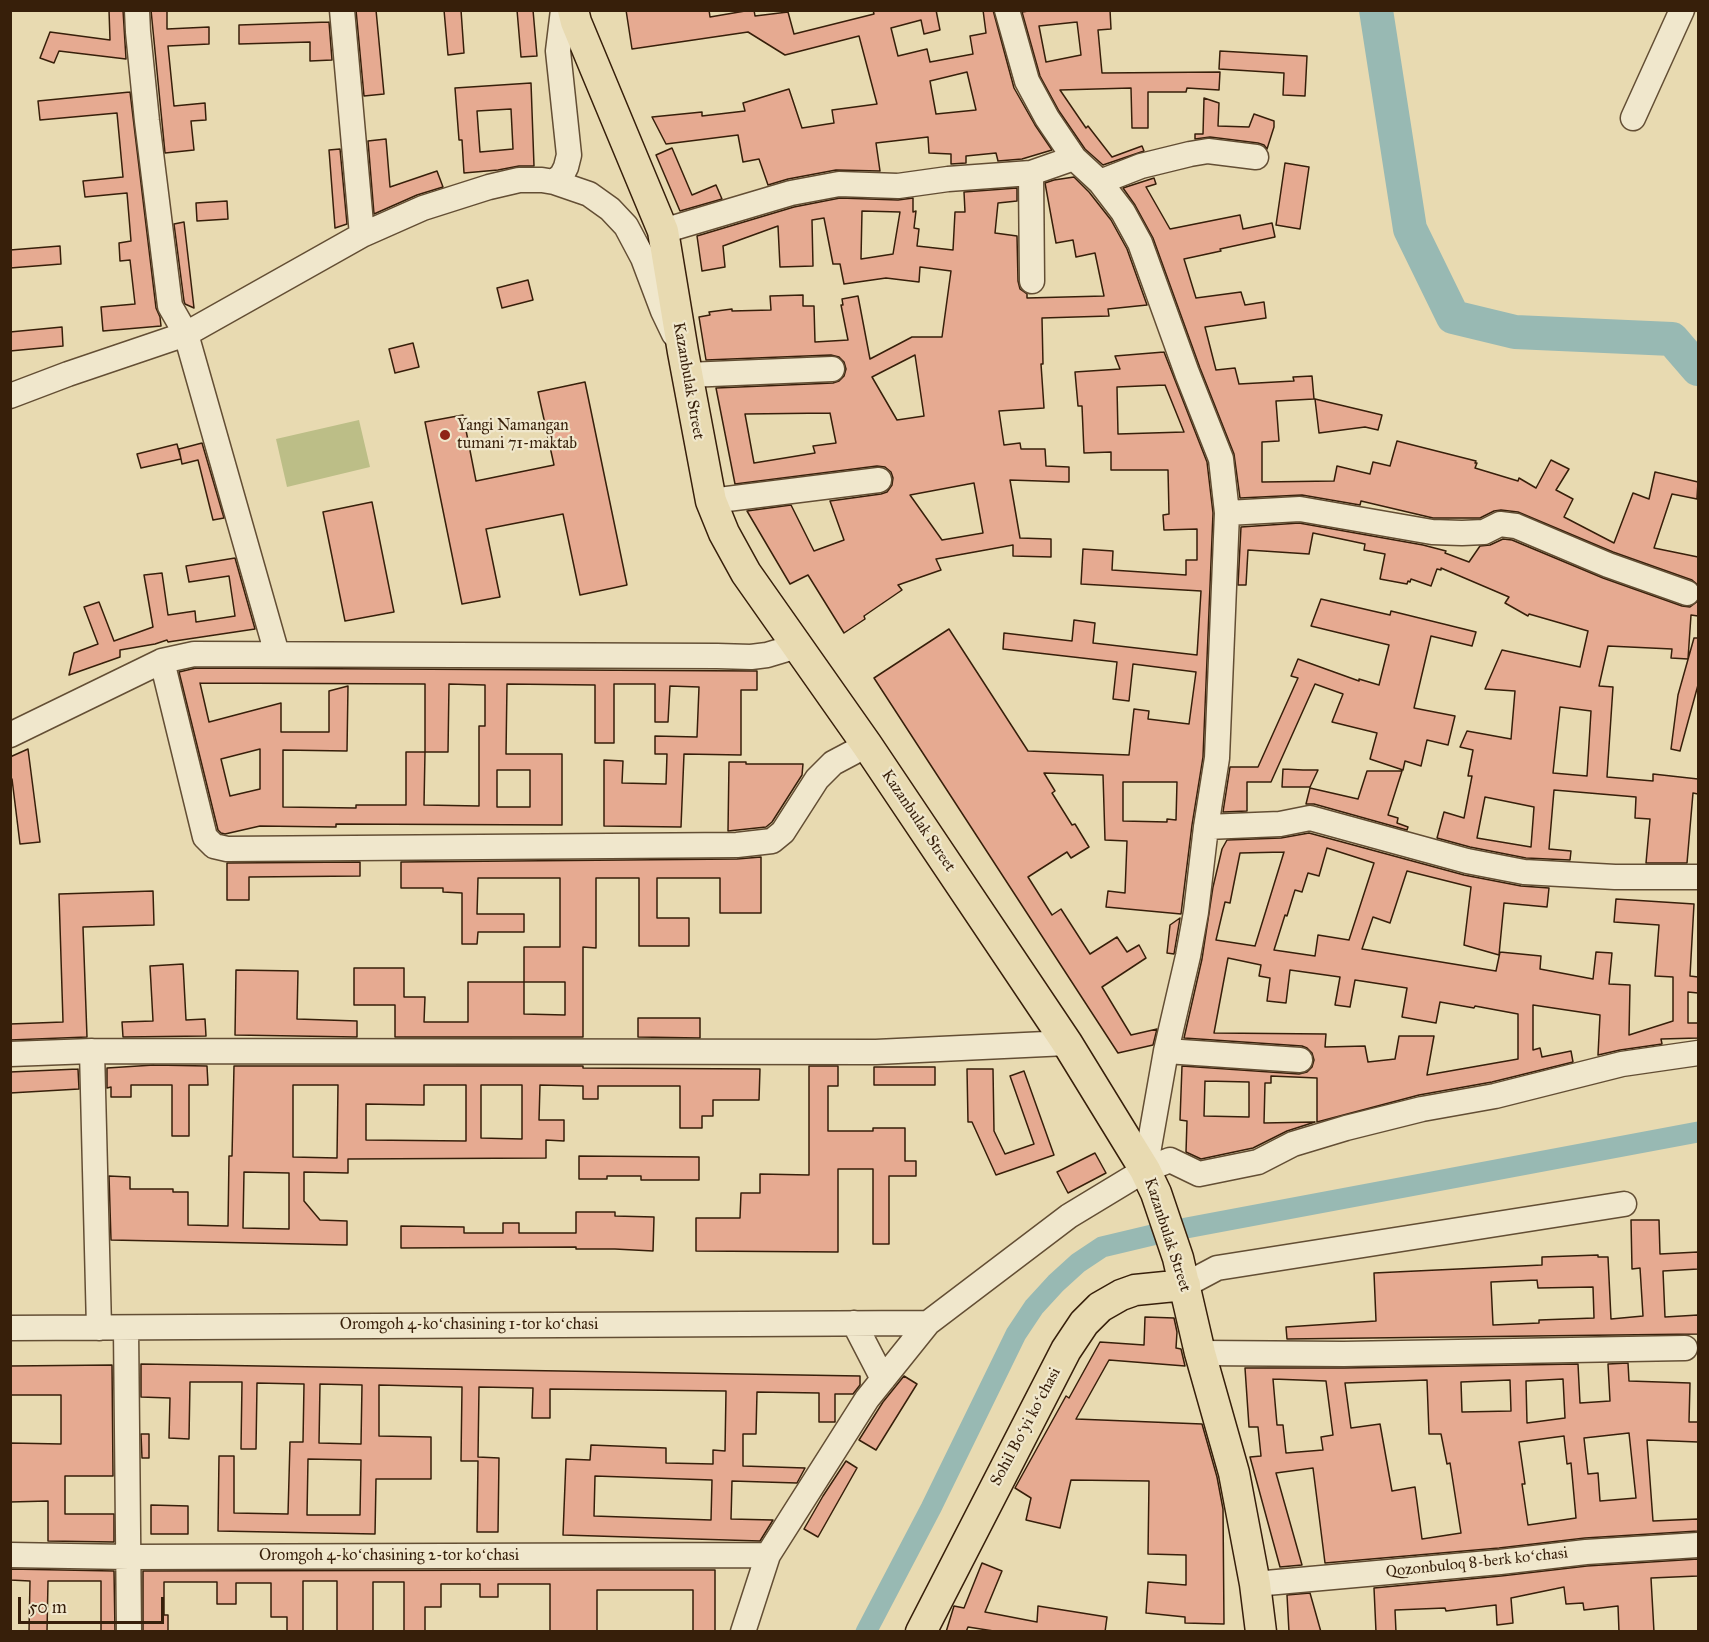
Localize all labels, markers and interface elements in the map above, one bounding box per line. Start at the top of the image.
street label: Kazanbulak Street [668,321,708,441]
place label: Yangi Namangan tumani 71-maktab [457,416,577,454]
marker: Yangi Namangan tumani 71-maktab [438,428,452,442]
street label: Kazanbulak Street [877,766,959,876]
street label: Kazanbulak Street [1140,1176,1194,1294]
street label: Oromgoh 4-koʻchasining 1-tor koʻchasi [340,1315,598,1335]
street label: Sohil Boʻyi koʻchasi [987,1365,1065,1489]
street label: Qozonbuloq 8-berk koʻchasi [1385,1544,1569,1582]
street label: Oromgoh 4-koʻchasining 2-tor koʻchasi [259,1546,519,1566]
scale bar [21,1585,166,1623]
text: 50 m [29,1596,67,1618]

